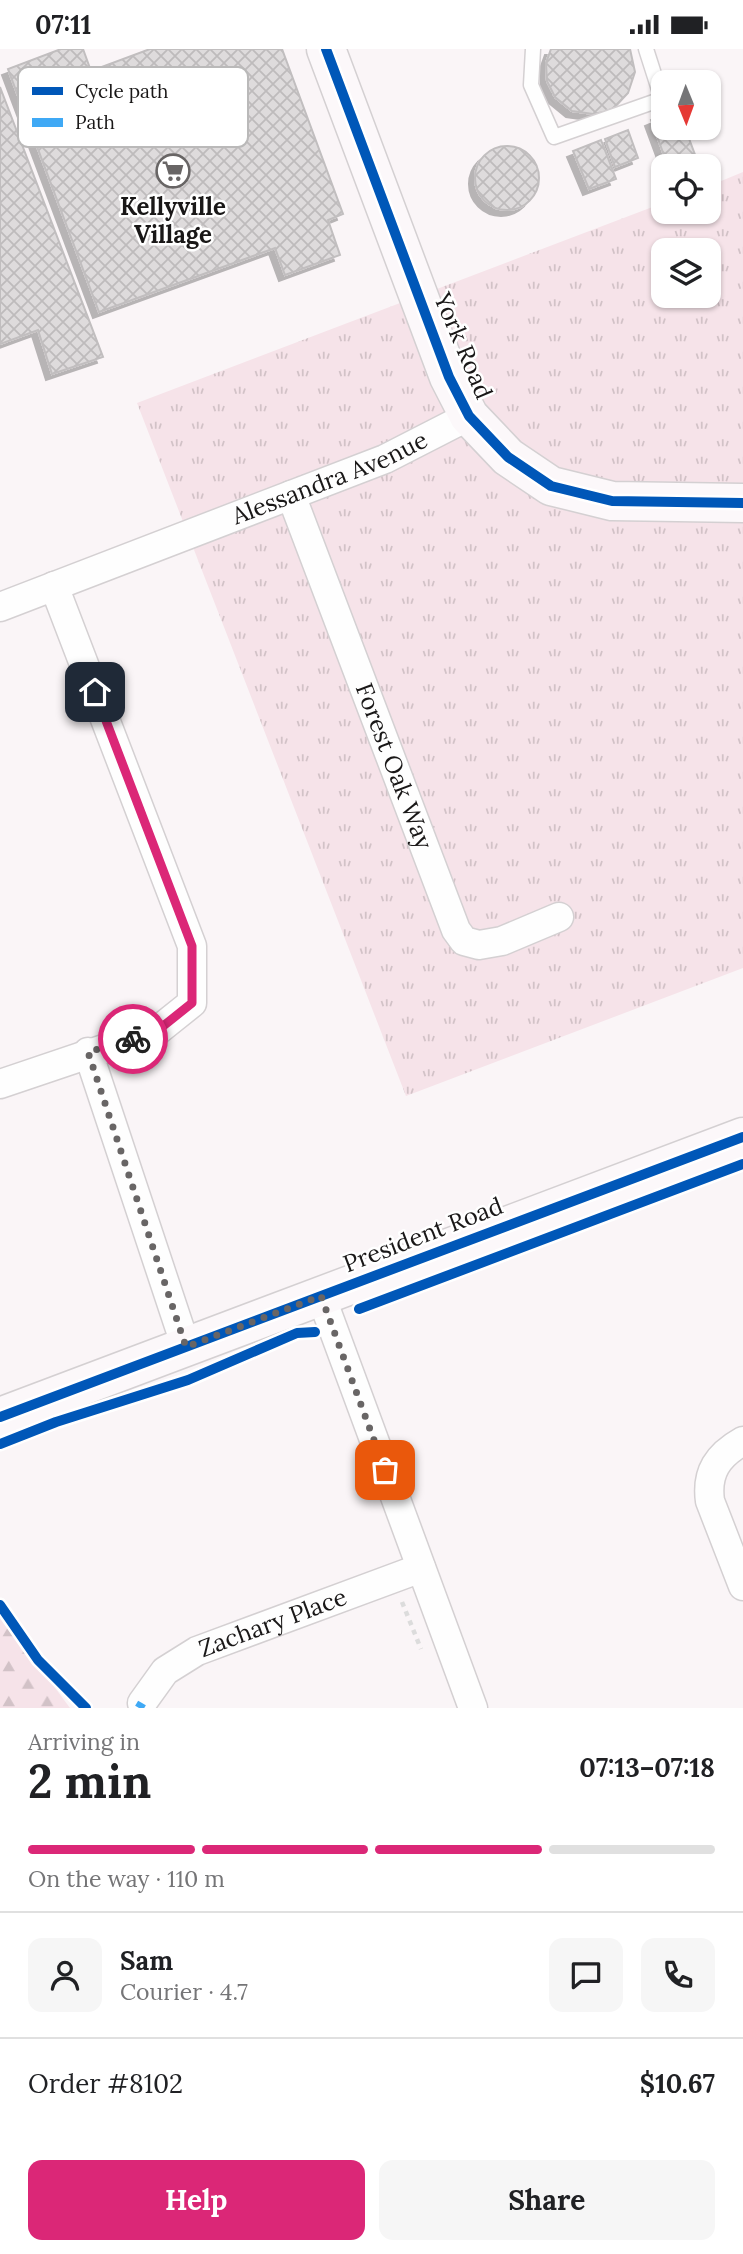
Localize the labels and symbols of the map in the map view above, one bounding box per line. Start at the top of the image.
legend [18,67,248,147]
north arrow [651,70,721,140]
text: Cycle path [75,79,168,103]
text: Path [75,110,115,134]
supermarket icon: Kellyville Village [154,152,192,190]
place label: Kellyville Village [120,191,226,250]
street label: York Road [427,287,500,404]
street label: Alessandra Avenue [226,424,433,532]
pin [65,662,125,722]
street label: Forest Oak Way [349,679,440,854]
courier [98,1004,168,1074]
street label: President Road [339,1190,507,1279]
pin [355,1440,415,1500]
street label: Zachary Place [194,1581,351,1664]

